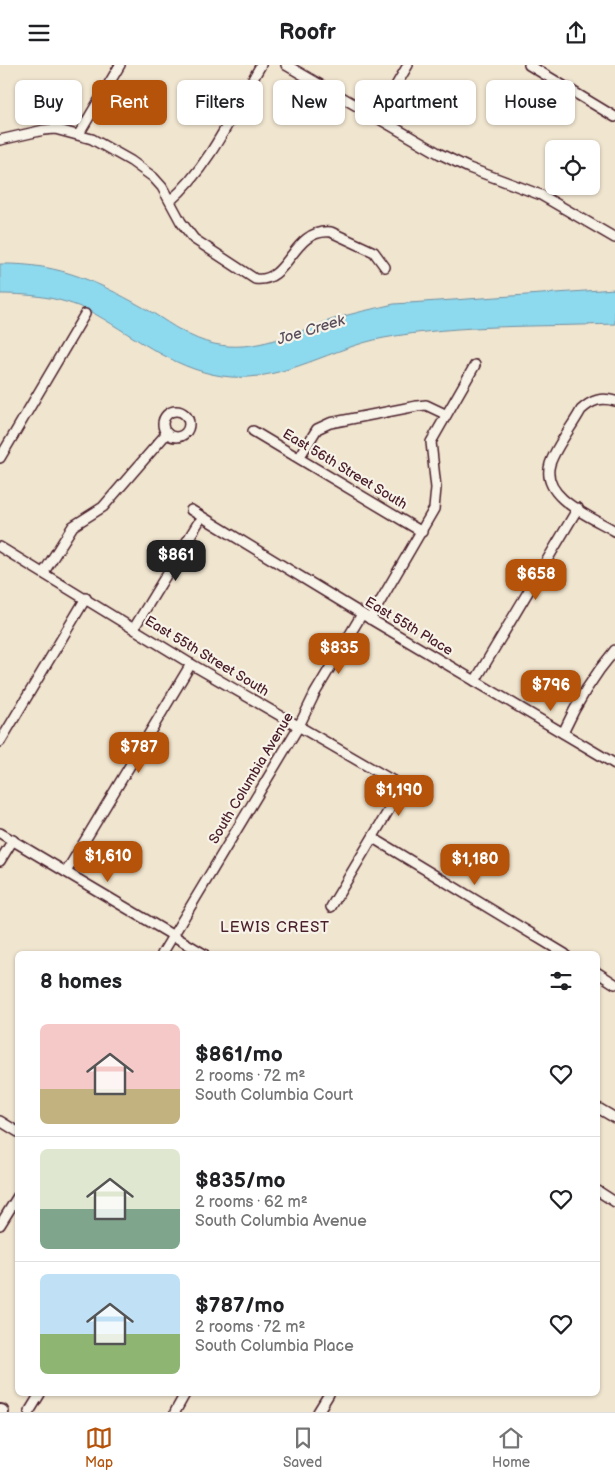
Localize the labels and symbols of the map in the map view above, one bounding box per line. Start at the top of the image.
water label: Joe Creek [274,311,348,350]
street label: East 56th Street South [280,425,411,513]
pin: $861 [146,539,206,582]
pin: $658 [506,559,566,601]
street label: East 55th Place [362,593,456,659]
street label: East 55th Street South [142,612,272,700]
pin: $835 [309,633,369,675]
pin: $796 [521,669,581,712]
street label: South Columbia Avenue [205,709,297,847]
pin: $787 [109,731,169,774]
pin: $1,190 [358,775,440,817]
pin: $1,610 [67,841,149,883]
pin: $1,180 [434,843,516,886]
district label: LEWIS CREST [220,918,330,937]

